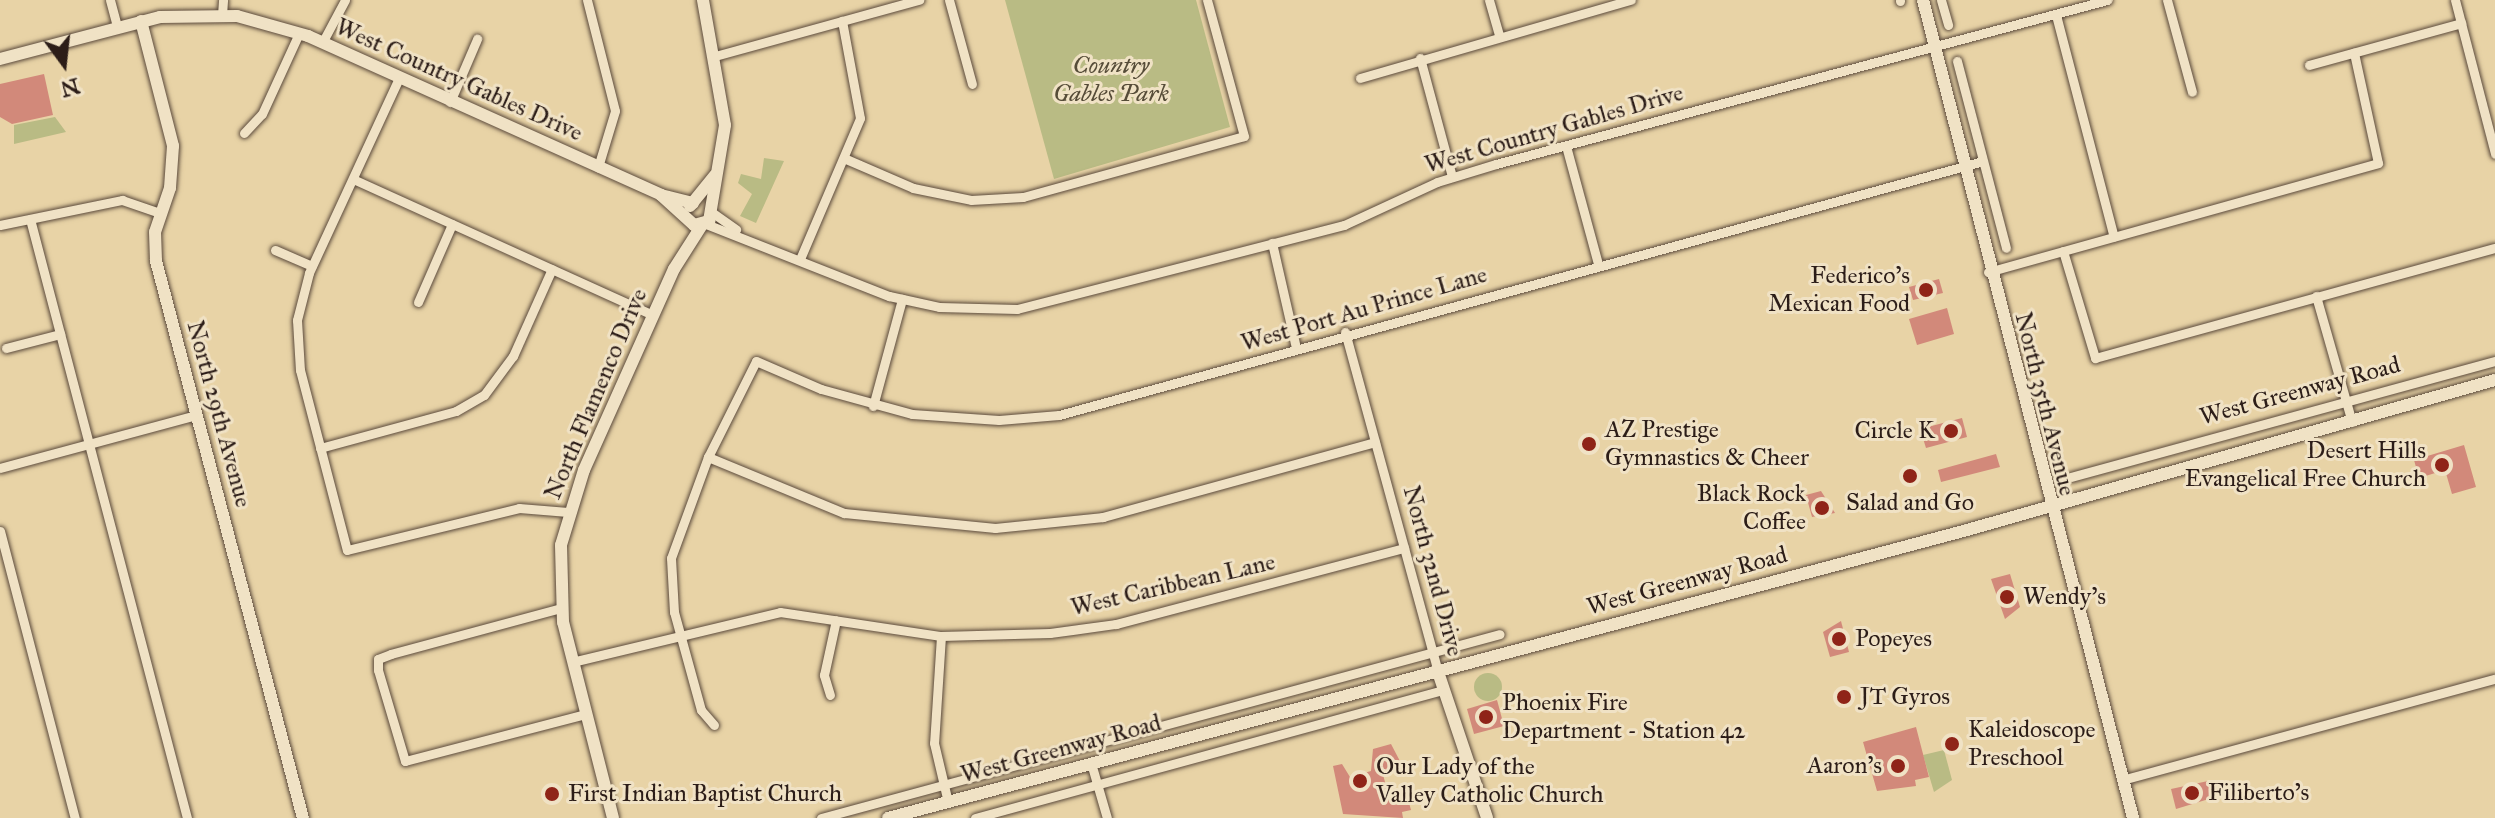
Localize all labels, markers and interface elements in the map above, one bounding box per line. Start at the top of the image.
street label: West Country Gables Drive [331,12,587,148]
north arrow [24,24,104,104]
park label: Country Gables Park [1053,52,1169,108]
text: N [58,72,83,103]
street label: West Country Gables Drive [1421,78,1687,180]
street label: West Port Au Prince Lane [1238,260,1490,358]
place label: Federico's Mexican Food [1768,262,1910,318]
marker: Federico's Mexican Food [1917,281,1935,299]
street label: North Flamenco Drive [538,284,654,504]
street label: North 35th Avenue [2008,309,2082,499]
street label: North 29th Avenue [180,318,258,510]
street label: West Greenway Road [2197,350,2403,432]
place label: AZ Prestige Gymnastics & Cheer [1605,416,1809,472]
place label: Circle K [1854,417,1935,445]
marker: Circle K [1942,422,1960,440]
marker: AZ Prestige Gymnastics & Cheer [1580,435,1598,453]
place label: Desert Hills Evangelical Free Church [2185,437,2426,493]
marker: Desert Hills Evangelical Free Church [2433,456,2451,474]
marker: Salad and Go [1901,467,1919,485]
place label: Black Rock Coffee [1697,480,1806,536]
street label: North 32nd Drive [1396,483,1470,659]
place label: Salad and Go [1846,489,1974,517]
marker: Black Rock Coffee [1813,499,1831,517]
street label: West Greenway Road [1584,540,1790,622]
street label: West Caribbean Lane [1068,548,1278,622]
place label: Wendy's [2023,583,2106,611]
marker: Wendy's [1998,588,2016,606]
place label: Popeyes [1855,625,1932,653]
marker: Popeyes [1830,630,1848,648]
place label: JT Gyros [1860,683,1950,711]
marker: JT Gyros [1835,688,1853,706]
place label: Phoenix Fire Department - Station 42 [1502,689,1745,745]
street label: West Greenway Road [958,708,1164,790]
marker: Phoenix Fire Department - Station 42 [1477,708,1495,726]
place label: Kaleidoscope Preschool [1968,716,2096,772]
marker: Kaleidoscope Preschool [1943,735,1961,753]
place label: Aaron's [1807,752,1882,780]
place label: Our Lady of the Valley Catholic Church [1376,753,1604,809]
marker: Aaron's [1889,757,1907,775]
marker: Our Lady of the Valley Catholic Church [1351,772,1369,790]
place label: Filiberto's [2208,779,2309,807]
place label: First Indian Baptist Church [568,780,842,808]
marker: Filiberto's [2183,784,2201,802]
marker: First Indian Baptist Church [543,785,561,803]

